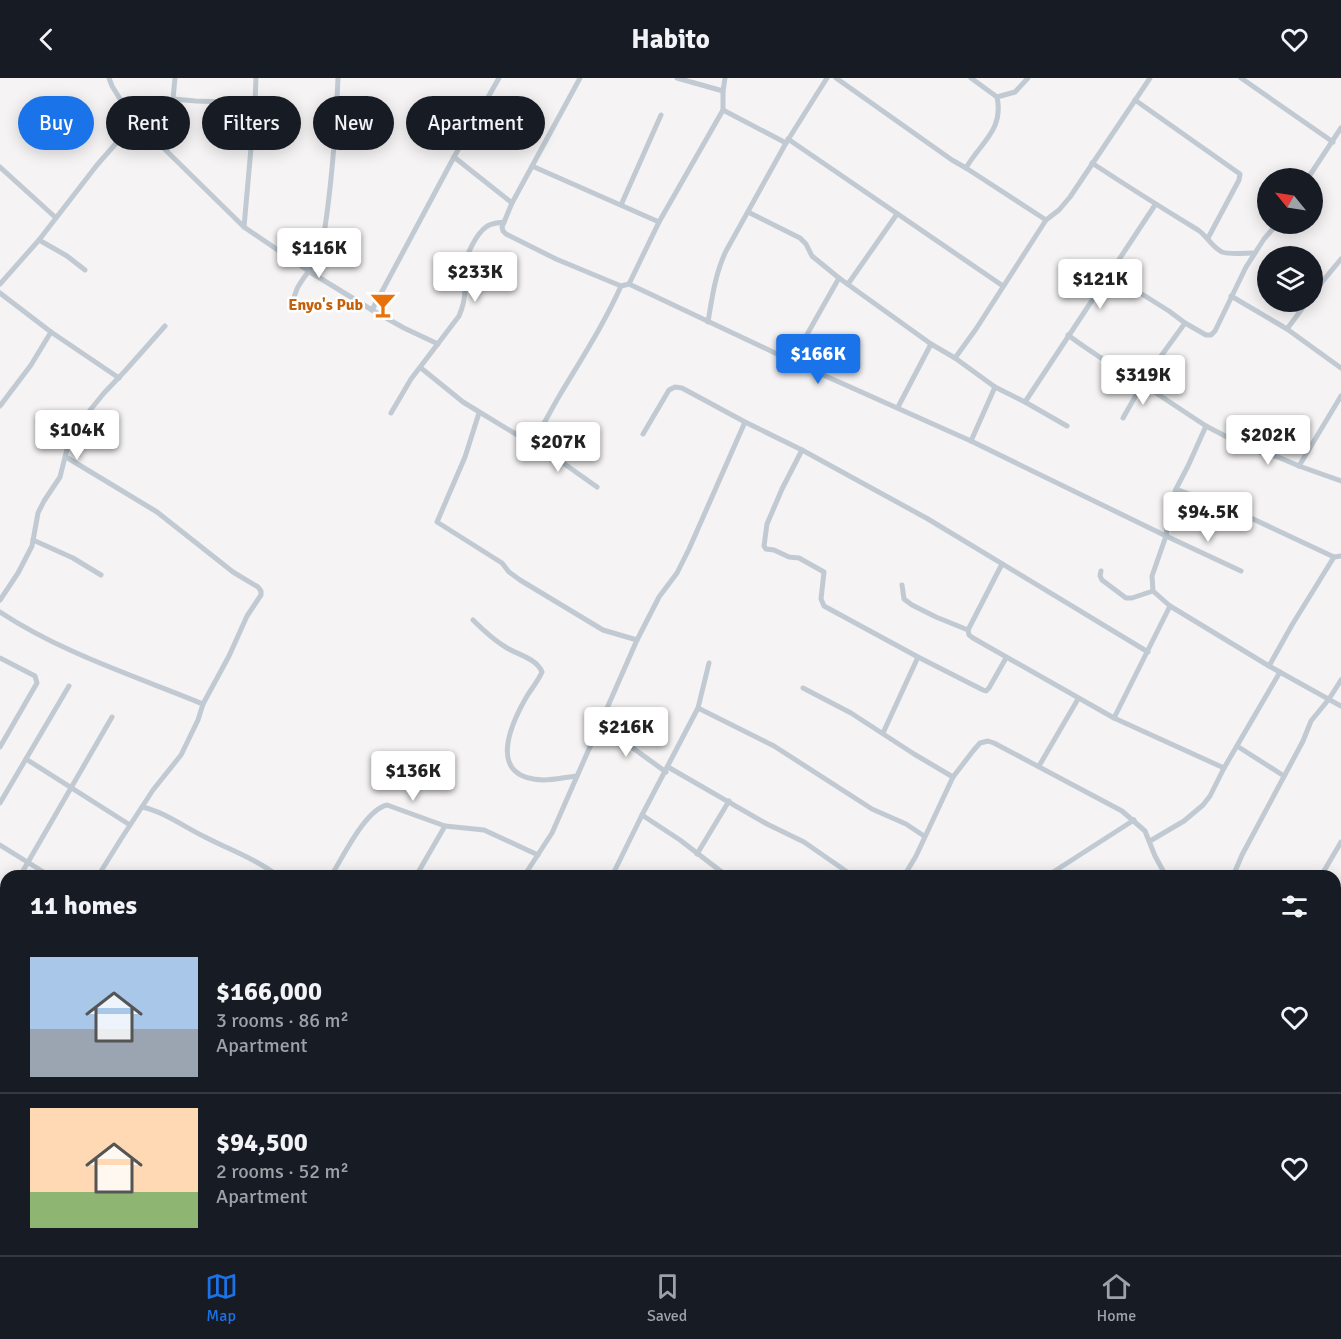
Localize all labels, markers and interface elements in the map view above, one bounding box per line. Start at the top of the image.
icon: back [30,23,63,56]
text: Habito [631,23,710,56]
icon: heart [1278,23,1311,56]
chip: Buy [18,96,94,150]
chip: Rent [106,96,190,150]
chip: Filters [202,96,301,150]
chip: New [313,96,394,150]
chip: Apartment [406,96,545,150]
north arrow [1257,168,1323,234]
map controls [1257,168,1323,312]
pin: $116K [277,228,361,279]
text: $116K [291,235,347,260]
button: layers [1257,246,1323,312]
pin: $233K [433,252,517,303]
text: $233K [447,259,503,284]
pin: $121K [1058,259,1142,310]
text: $121K [1072,266,1128,291]
bar icon: Enyo's Pub [368,290,398,320]
place label: Enyo's Pub [288,295,363,315]
pin: $166K [776,334,860,385]
text: $166K [790,341,846,366]
pin: $319K [1101,355,1185,406]
text: $319K [1115,362,1171,387]
pin: $104K [35,410,119,461]
pin: $202K [1226,415,1310,466]
text: $104K [49,417,105,442]
pin: $207K [516,422,600,473]
text: $202K [1240,422,1296,447]
text: $207K [530,429,586,454]
pin: $94.5K [1159,492,1257,543]
text: $94.5K [1177,499,1239,524]
pin: $216K [584,707,668,758]
text: $216K [598,714,654,739]
pin: $136K [371,751,455,802]
text: $136K [385,758,441,783]
text: 11 homes [30,890,137,922]
icon: filters [1278,890,1311,923]
text: $166,000 [216,976,322,1008]
icon: home [78,981,150,1053]
icon: heart [1278,1001,1311,1034]
text: 3 rooms · 86 m² [216,1008,349,1033]
text: Apartment [216,1033,308,1058]
text: $94,500 [216,1127,308,1159]
icon: home [78,1132,150,1204]
icon: heart [1278,1152,1311,1185]
text: 2 rooms · 52 m² [216,1159,349,1184]
text: Apartment [216,1184,308,1209]
tab: Map [205,1270,238,1326]
tab: Saved [647,1270,687,1326]
tab: Home [1096,1270,1136,1326]

